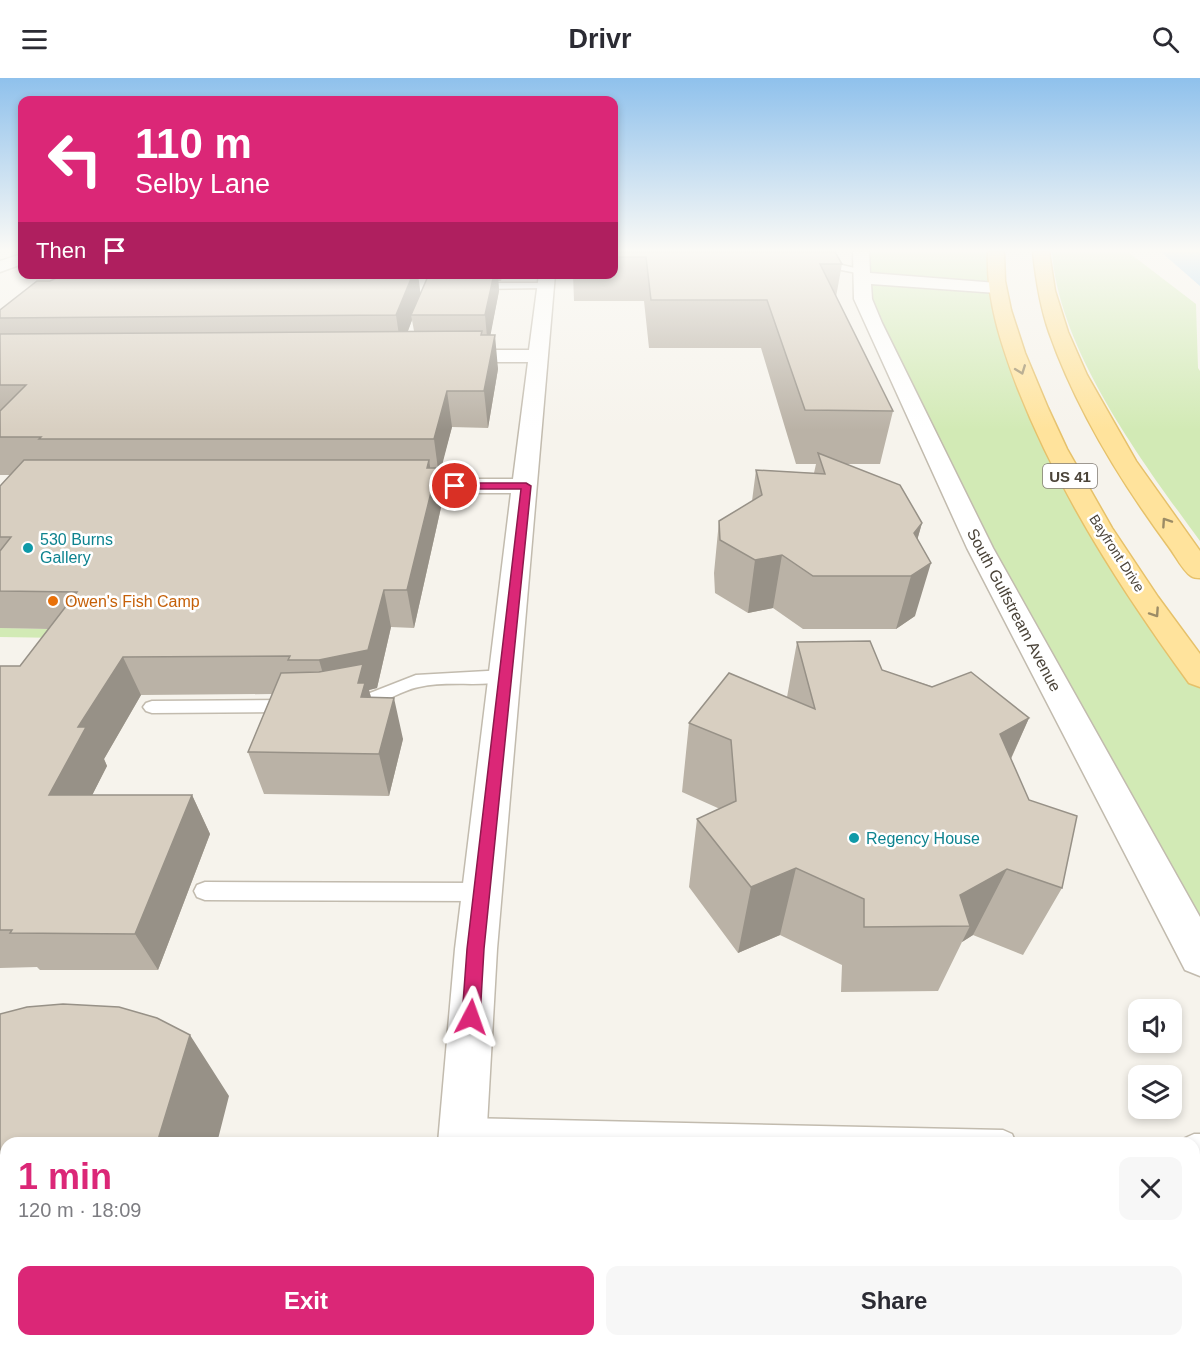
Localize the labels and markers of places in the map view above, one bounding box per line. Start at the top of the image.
pin [429,460,480,511]
place label: 530 Burns Gallery [40,531,113,566]
marker: 530 Burns Gallery [21,541,35,555]
place label: Owen's Fish Camp [65,593,200,610]
marker: Owen's Fish Camp [46,594,60,608]
place label: Regency House [866,830,980,847]
marker: Regency House [847,831,861,845]

